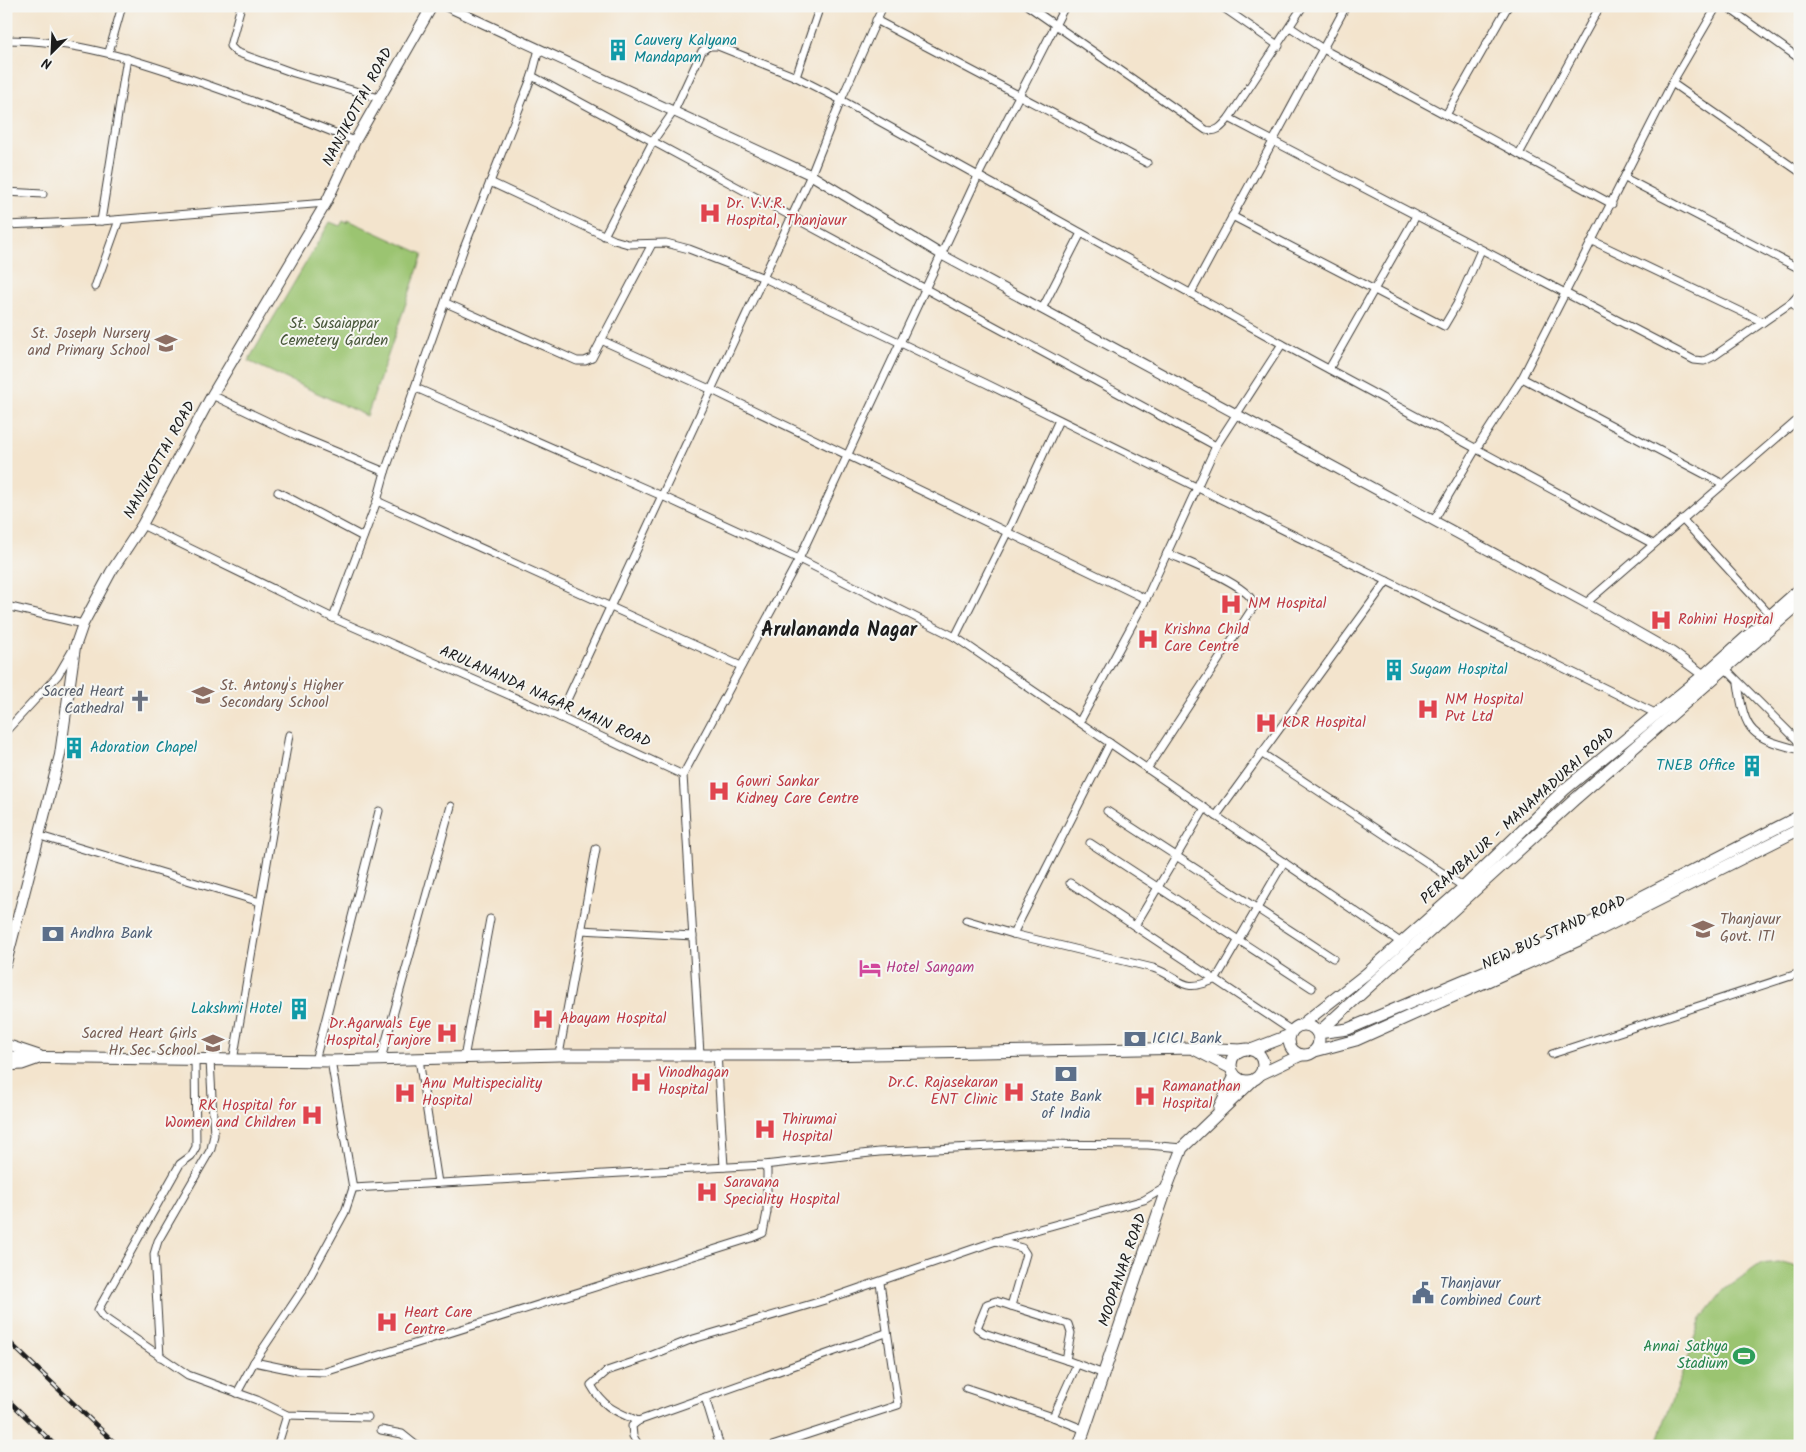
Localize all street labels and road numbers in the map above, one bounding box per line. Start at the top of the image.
street label: NANJIKOTTAI ROAD [316,43,400,171]
street label: NANJIKOTTAI ROAD [118,396,203,523]
street label: ARULANANDA NAGAR MAIN ROAD [435,639,655,755]
street label: PERAMBALUR - MANAMADURAI ROAD [1415,721,1621,910]
street label: NEW BUS STAND ROAD [1478,889,1630,977]
street label: MOOPANAR ROAD [1092,1210,1154,1330]

